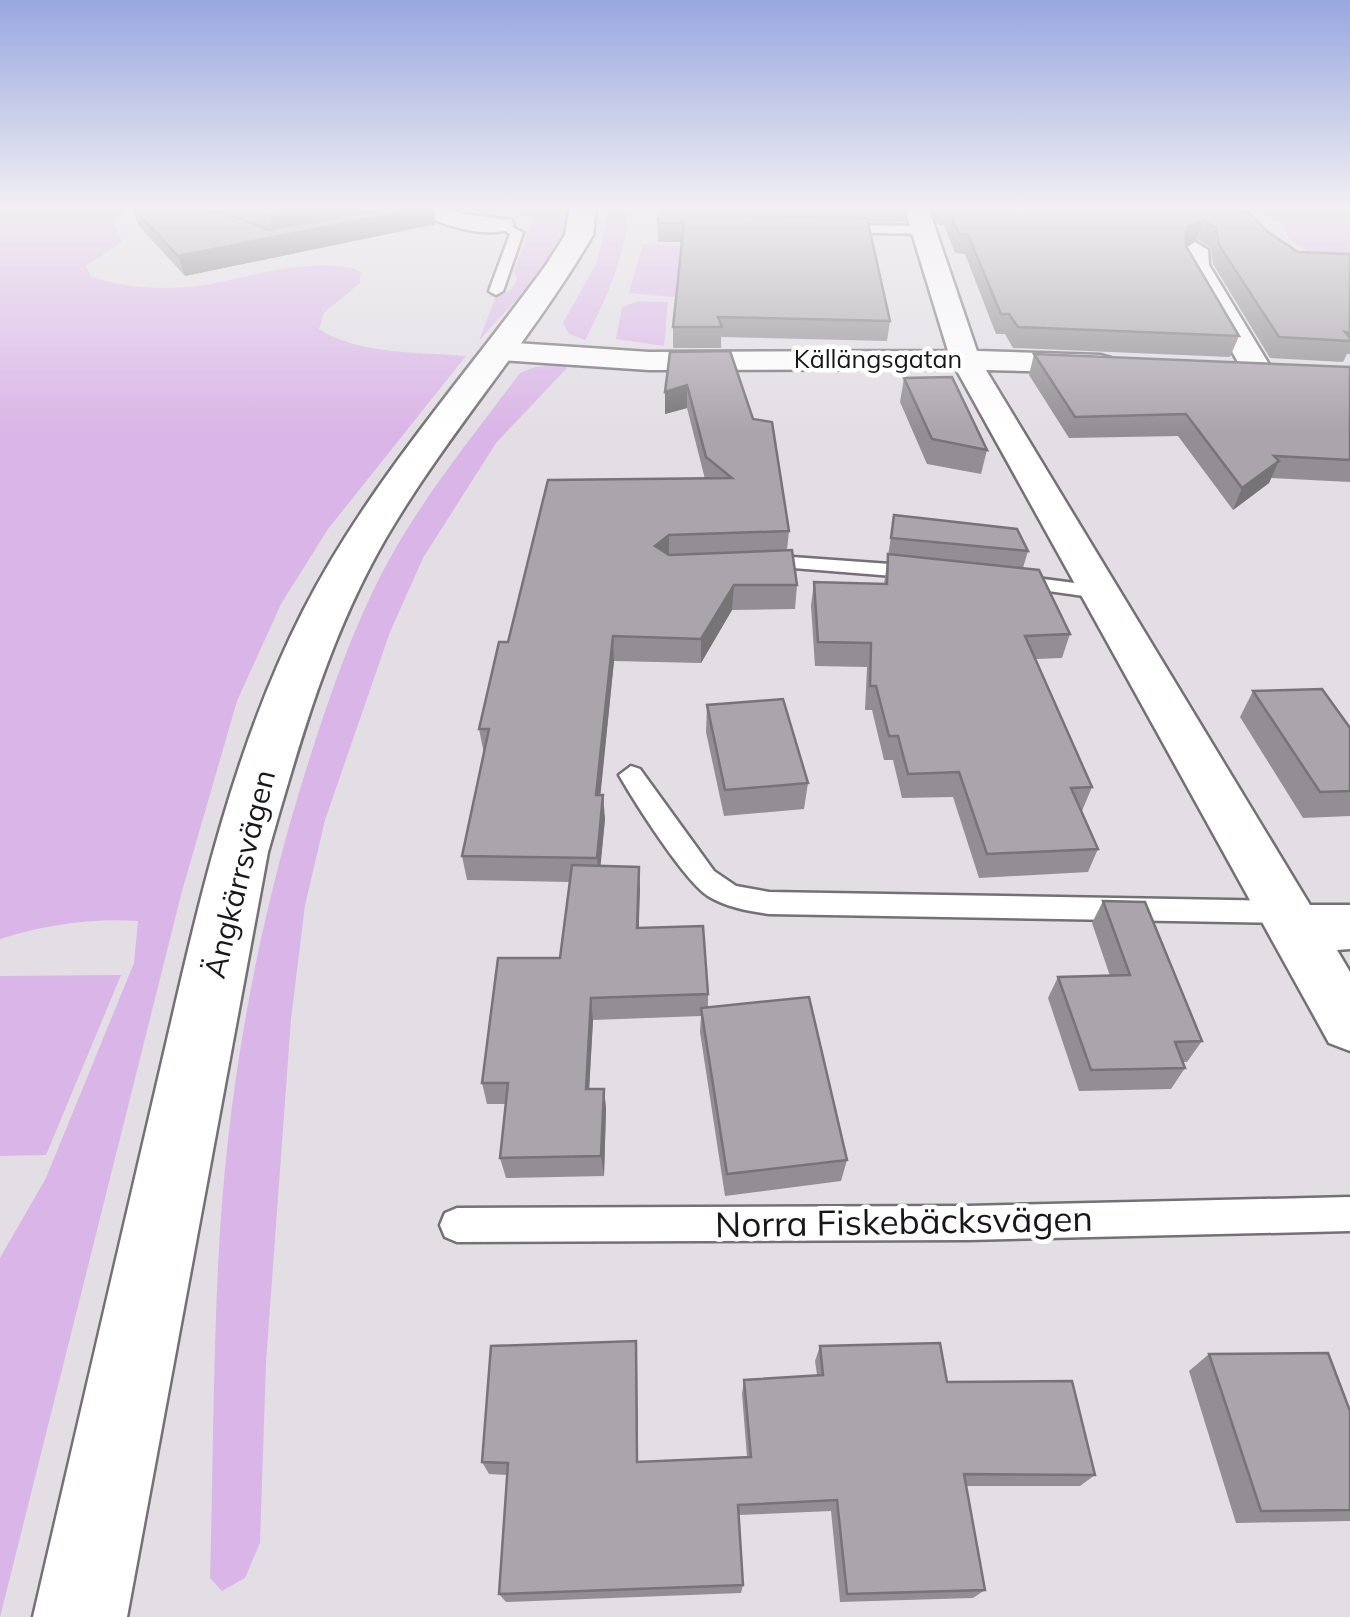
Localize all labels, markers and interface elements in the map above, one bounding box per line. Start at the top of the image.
street label: Källängsgatan [794,343,962,374]
street label: Ängkärrsvägen [195,766,283,982]
street label: Norra Fiskebäcksvägen [715,1196,1093,1246]

